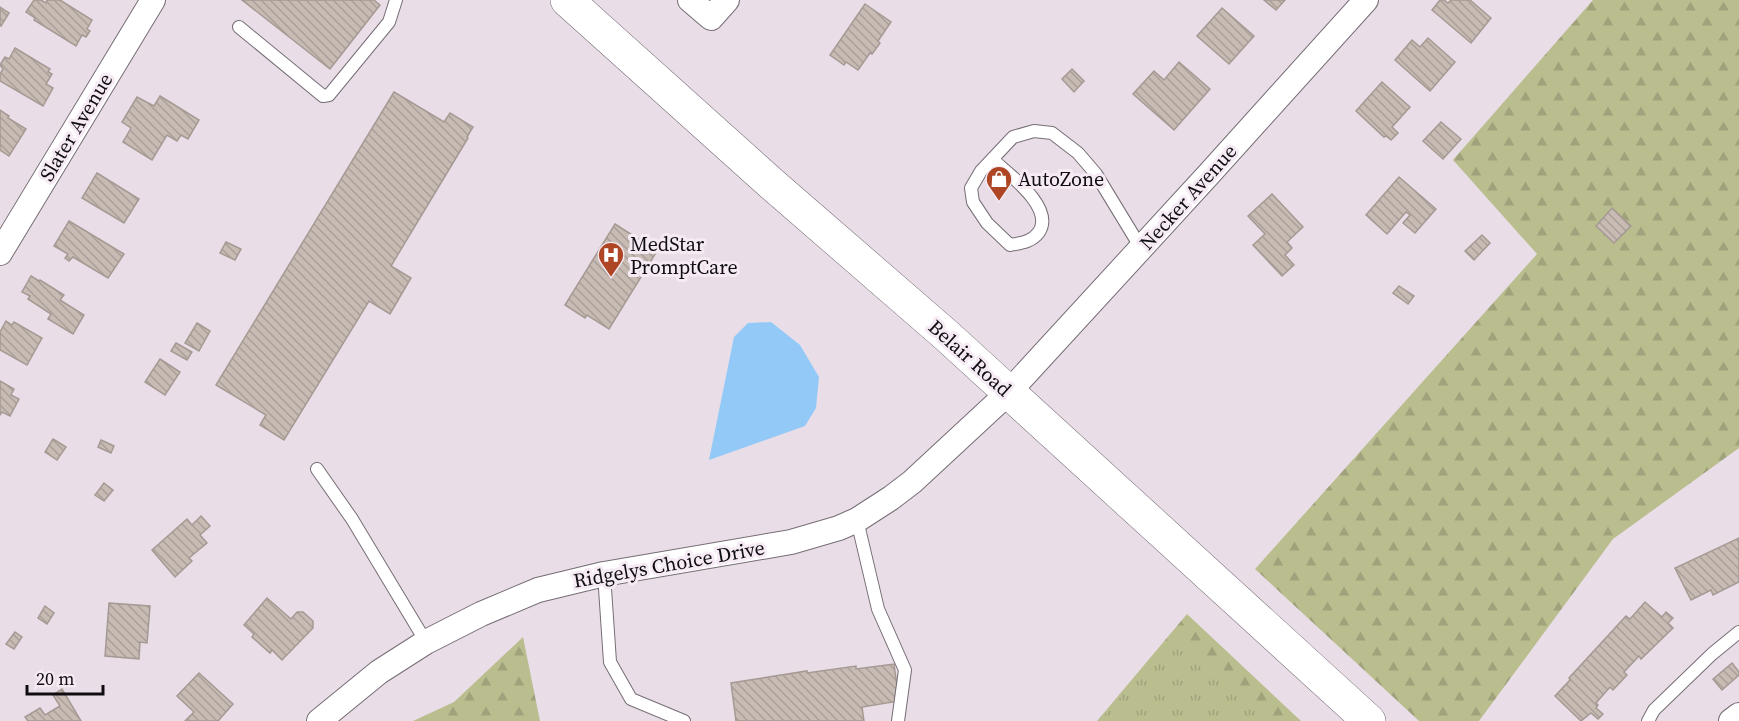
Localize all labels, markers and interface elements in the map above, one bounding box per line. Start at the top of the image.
street label: Slater Avenue [33,68,119,186]
street label: Necker Avenue [1133,138,1243,256]
shop icon: AutoZone [984,164,1014,202]
place label: AutoZone [1018,165,1104,193]
place label: MedStar PromptCare [630,230,738,281]
hospital icon: MedStar PromptCare [596,240,626,278]
street label: Belair Road [922,313,1018,403]
street label: Ridgelys Choice Drive [571,533,767,595]
scale bar [27,658,104,696]
text: 20 m [36,666,74,691]

